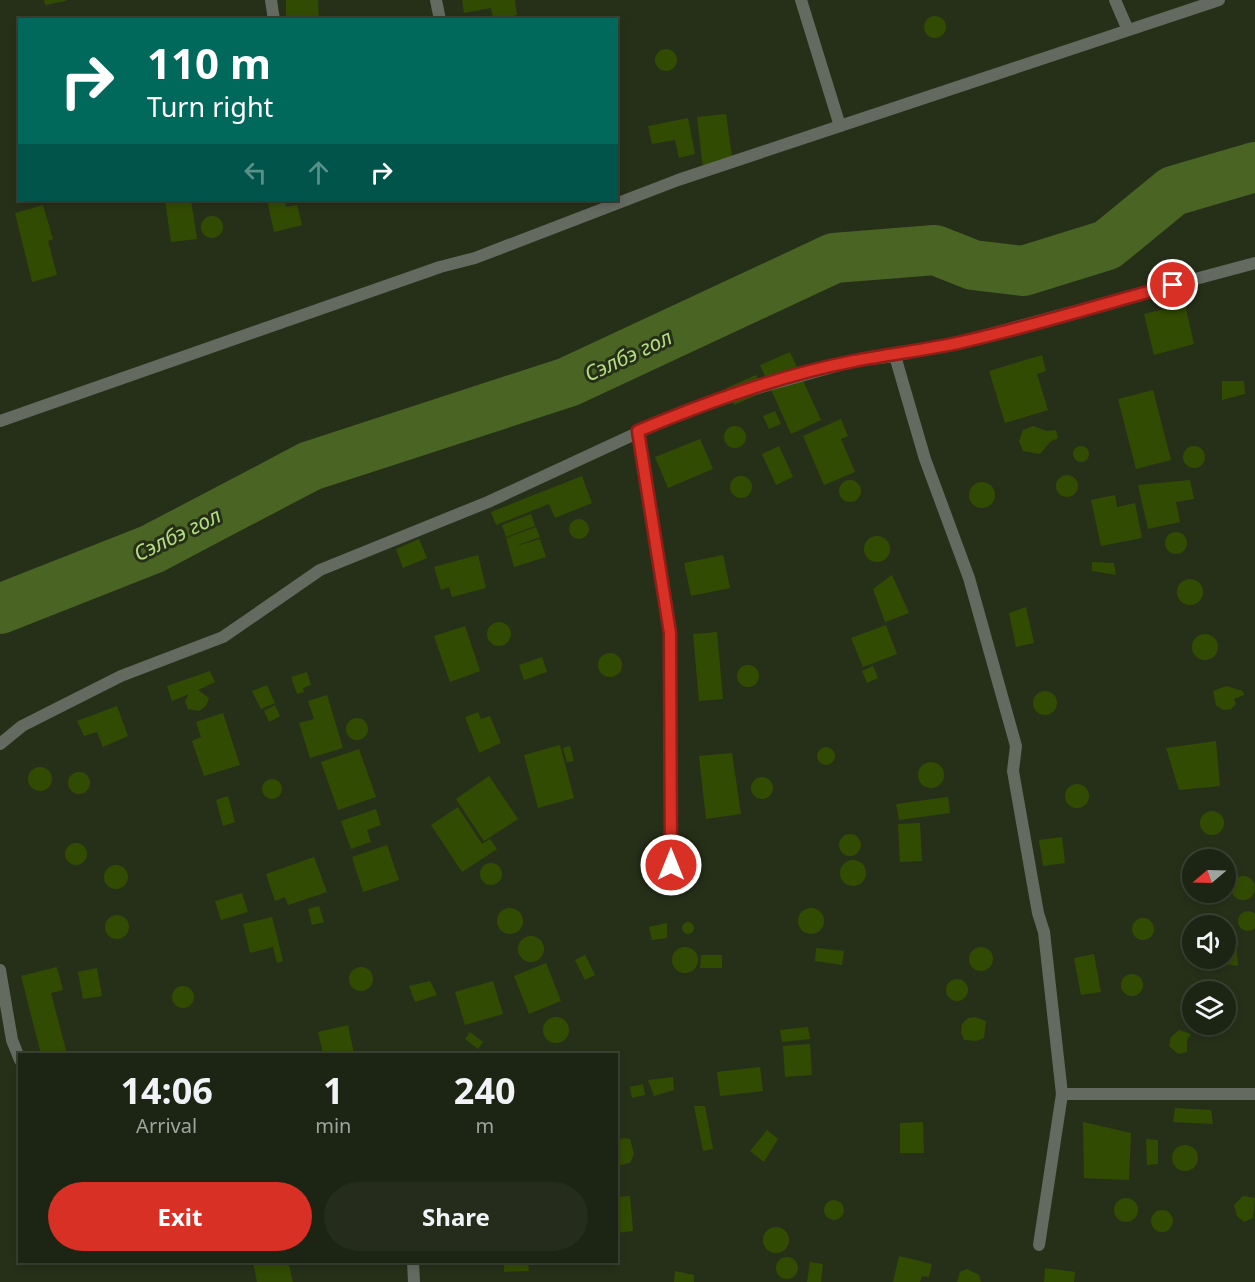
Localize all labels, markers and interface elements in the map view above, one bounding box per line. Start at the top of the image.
text: 110 m [147,34,271,91]
icon: right [48,42,126,120]
text: Turn right [147,88,273,125]
icon: left [239,156,272,189]
icon: ahead [302,156,335,189]
icon: right [365,156,398,189]
pin [1147,259,1198,310]
icon: arrive [1156,268,1189,301]
water label: Сэлбэ гол [580,322,677,388]
water label: Сэлбэ гол [129,501,225,567]
position arrow [639,833,703,897]
north arrow [1182,849,1236,903]
map controls [1182,849,1236,1035]
button: sound [1182,915,1236,969]
button: layers [1182,981,1236,1035]
text: 14:06 [120,1066,213,1115]
text: 1 [323,1066,344,1115]
text: 240 [454,1066,516,1115]
text: Arrival [136,1112,197,1139]
text: min [315,1112,351,1139]
text: m [475,1112,494,1139]
button: Exit [48,1182,312,1251]
button: Share [324,1182,588,1251]

